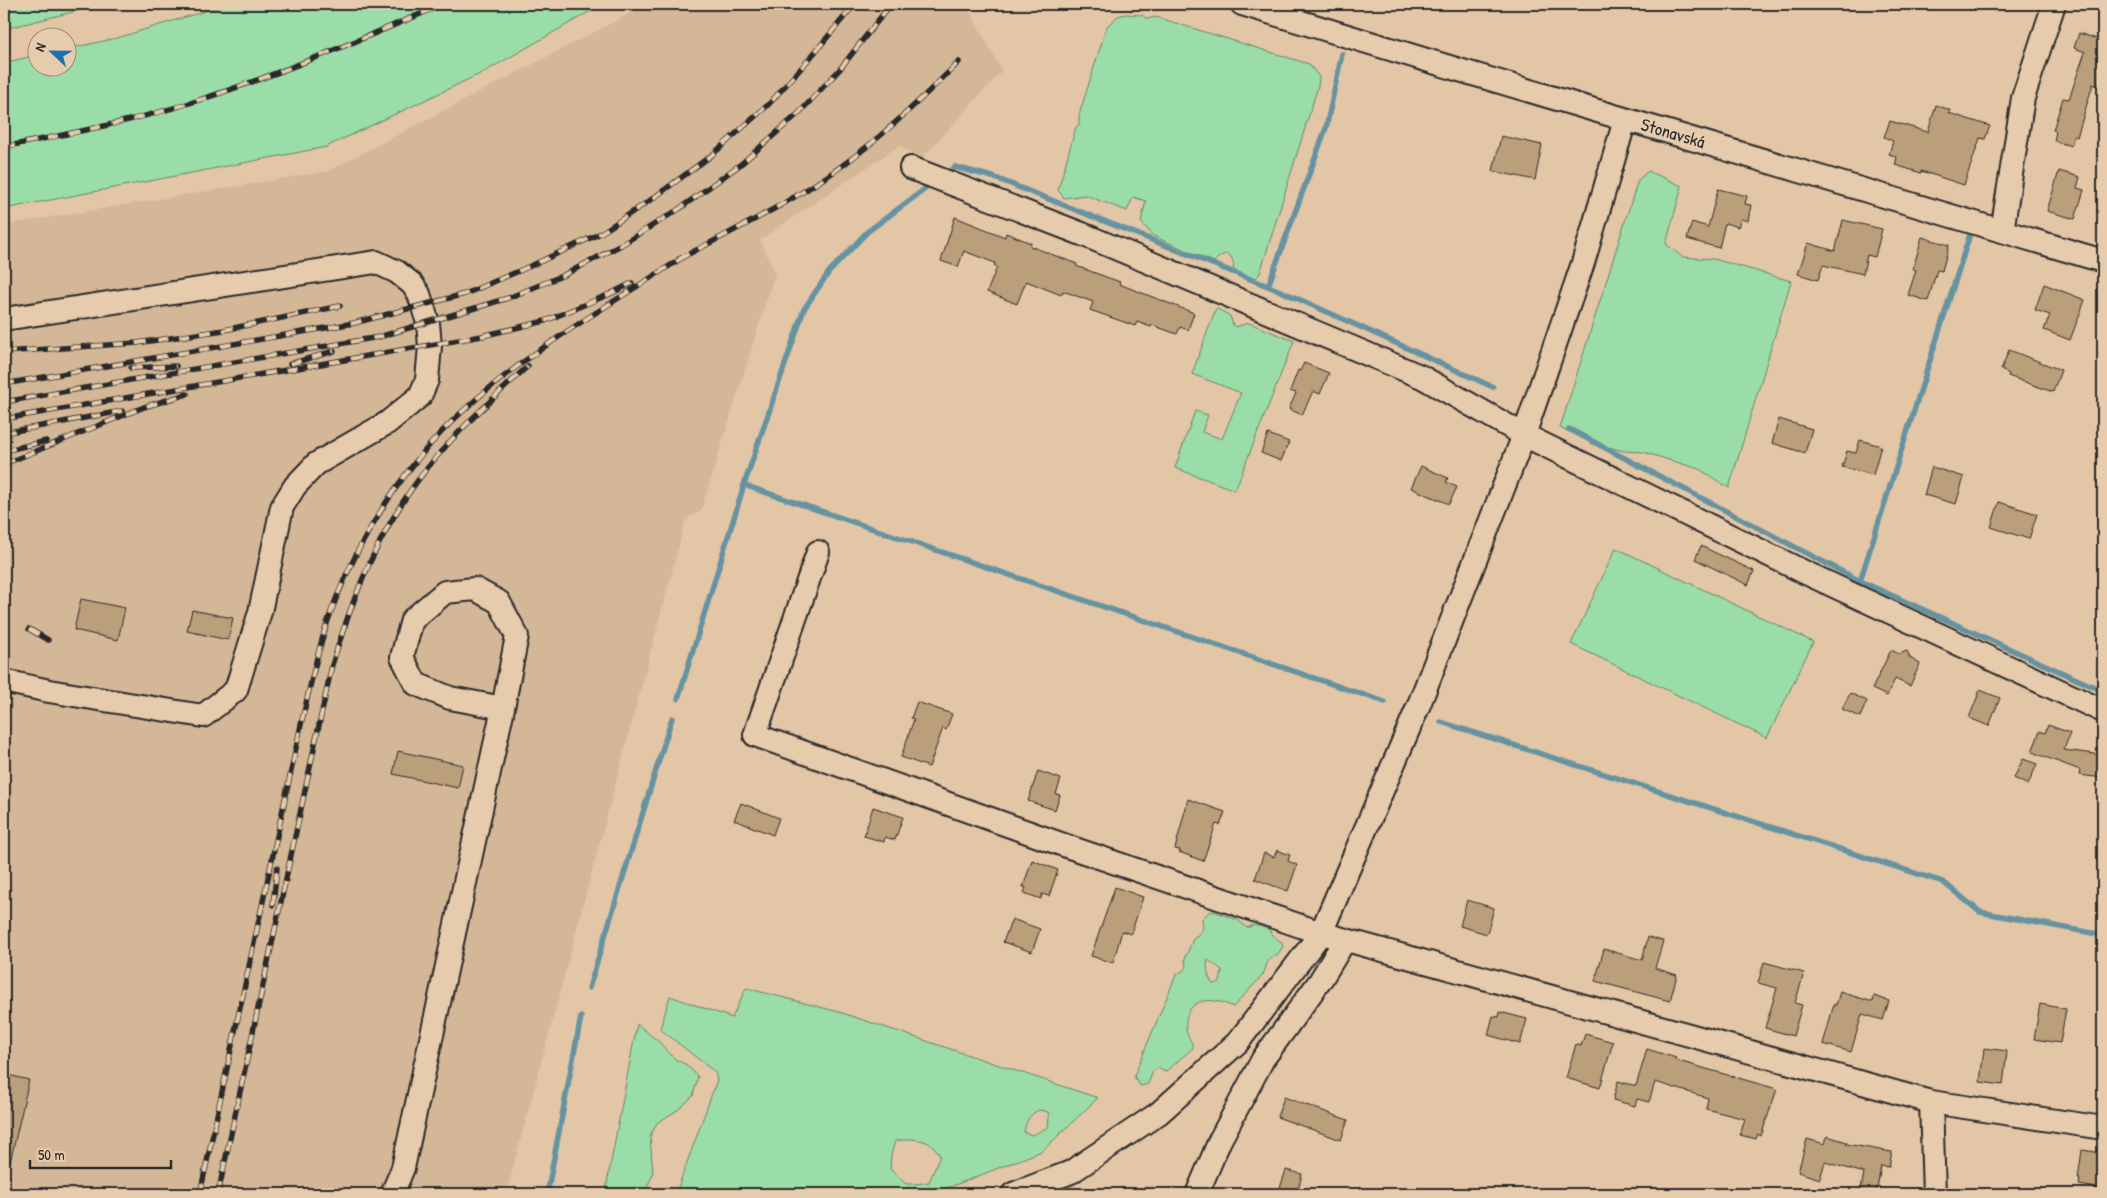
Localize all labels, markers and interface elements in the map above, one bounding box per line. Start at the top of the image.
north arrow [28,28,78,78]
text: N [29,39,50,54]
street label: Stonavská [1638,112,1708,154]
scale bar [30,1138,171,1170]
text: 50 m [38,1144,65,1165]

